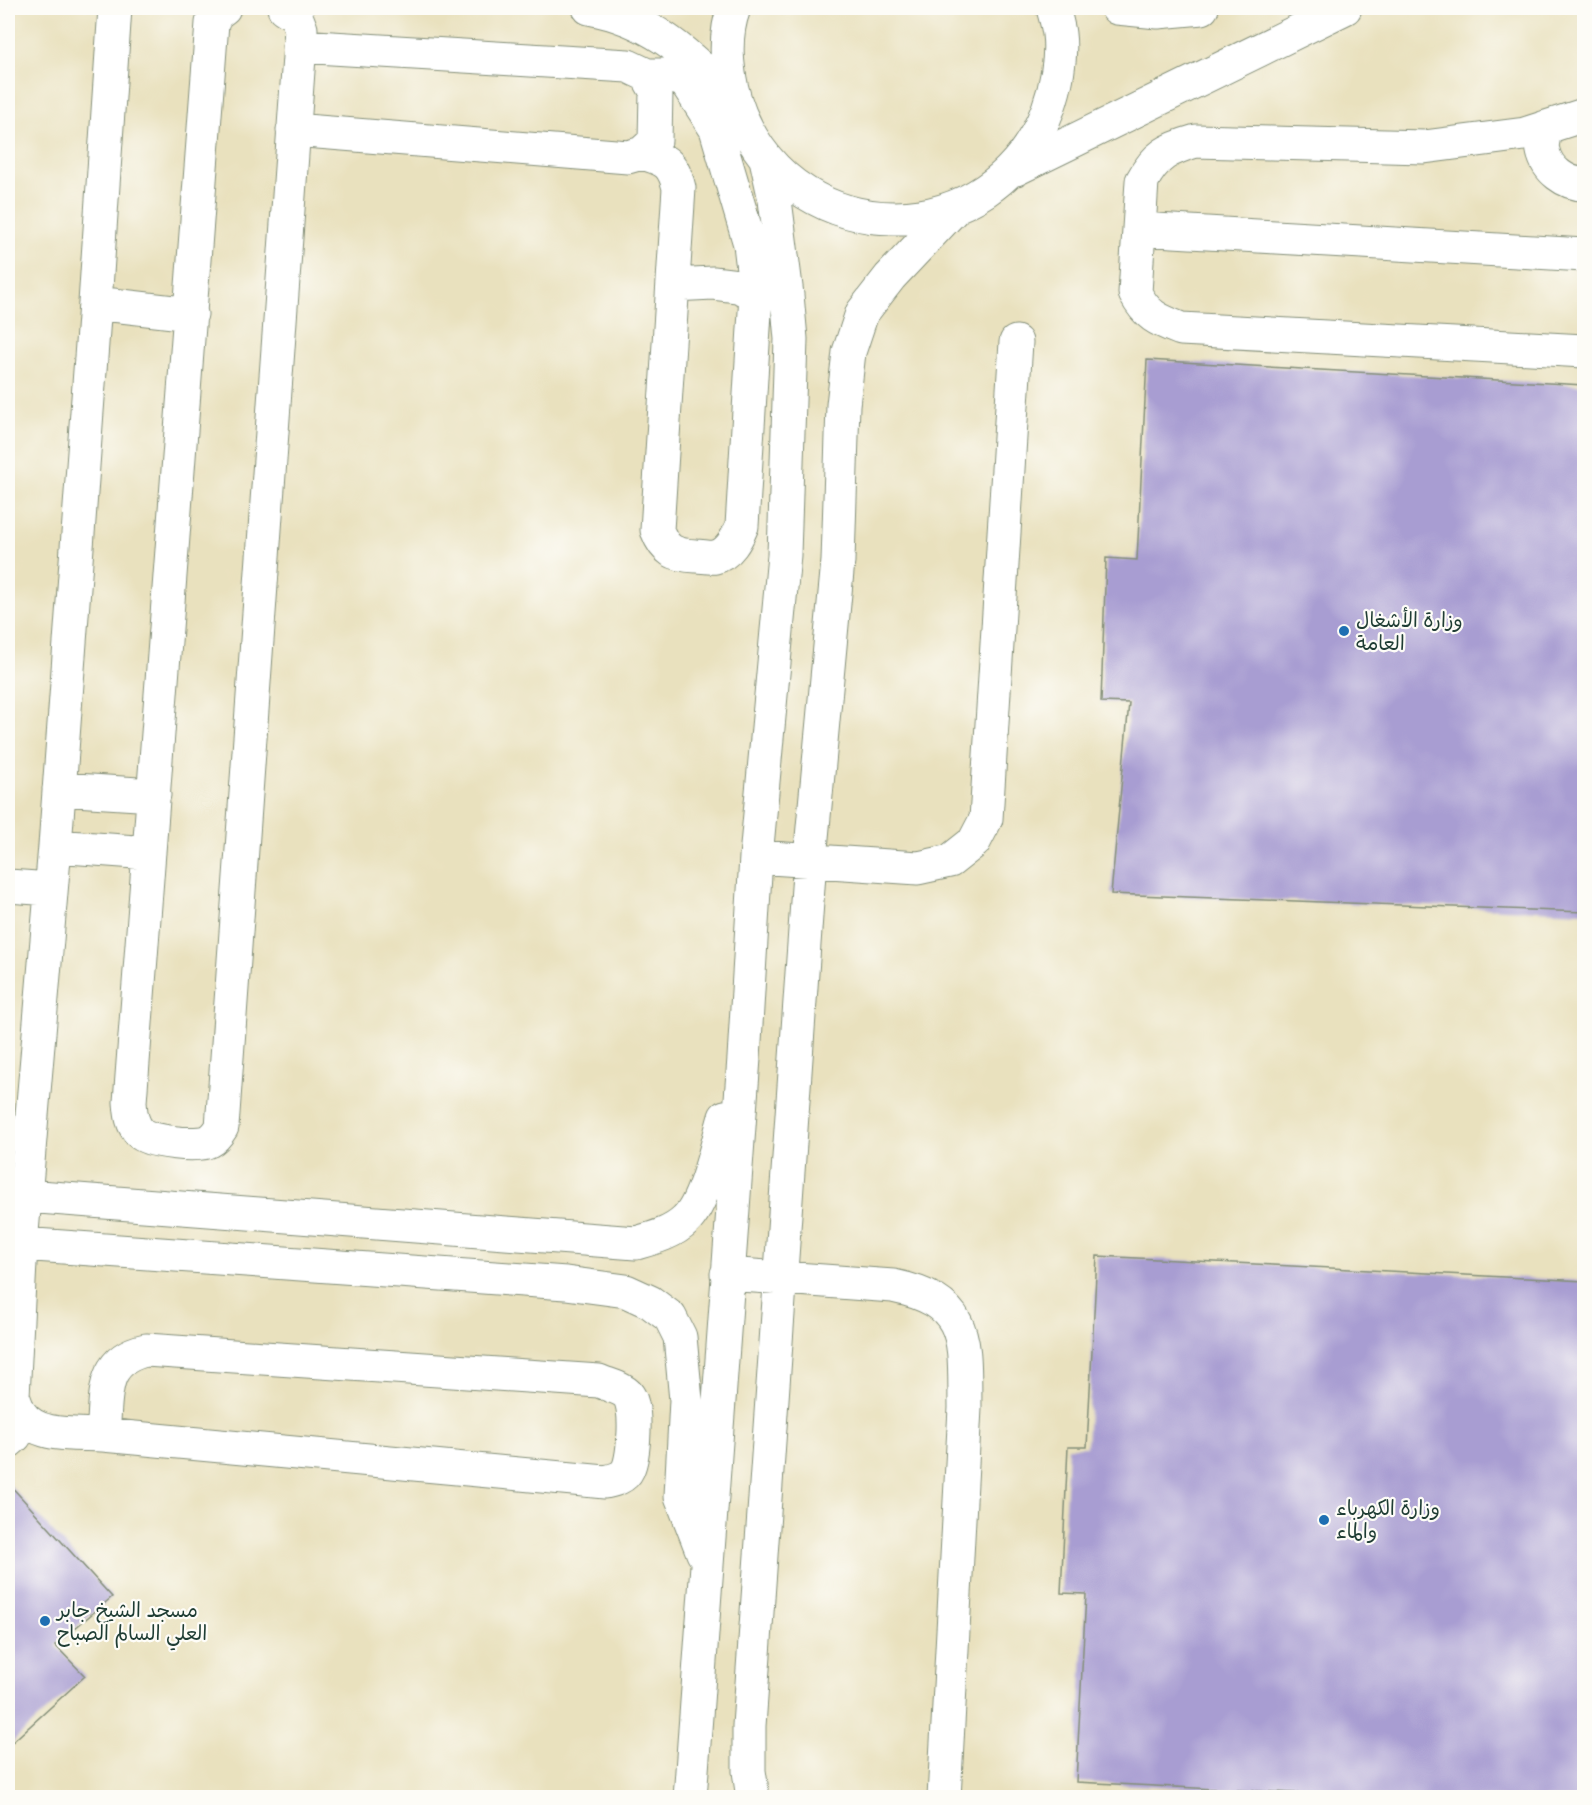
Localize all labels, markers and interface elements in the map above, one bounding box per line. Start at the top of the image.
place label: وزارة الأشغال العامة [1356,607,1463,658]
marker: وزارة الأشغال العامة [1337,624,1351,638]
place label: وزارة الكهرباء والماء [1336,1496,1440,1546]
marker: وزارة الكهرباء والماء [1317,1513,1331,1527]
place label: مسجد الشيخ جابر العلي السالم الصباح [55,1598,207,1651]
marker: مسجد الشيخ جابر العلي السالم الصباح [38,1614,52,1628]

